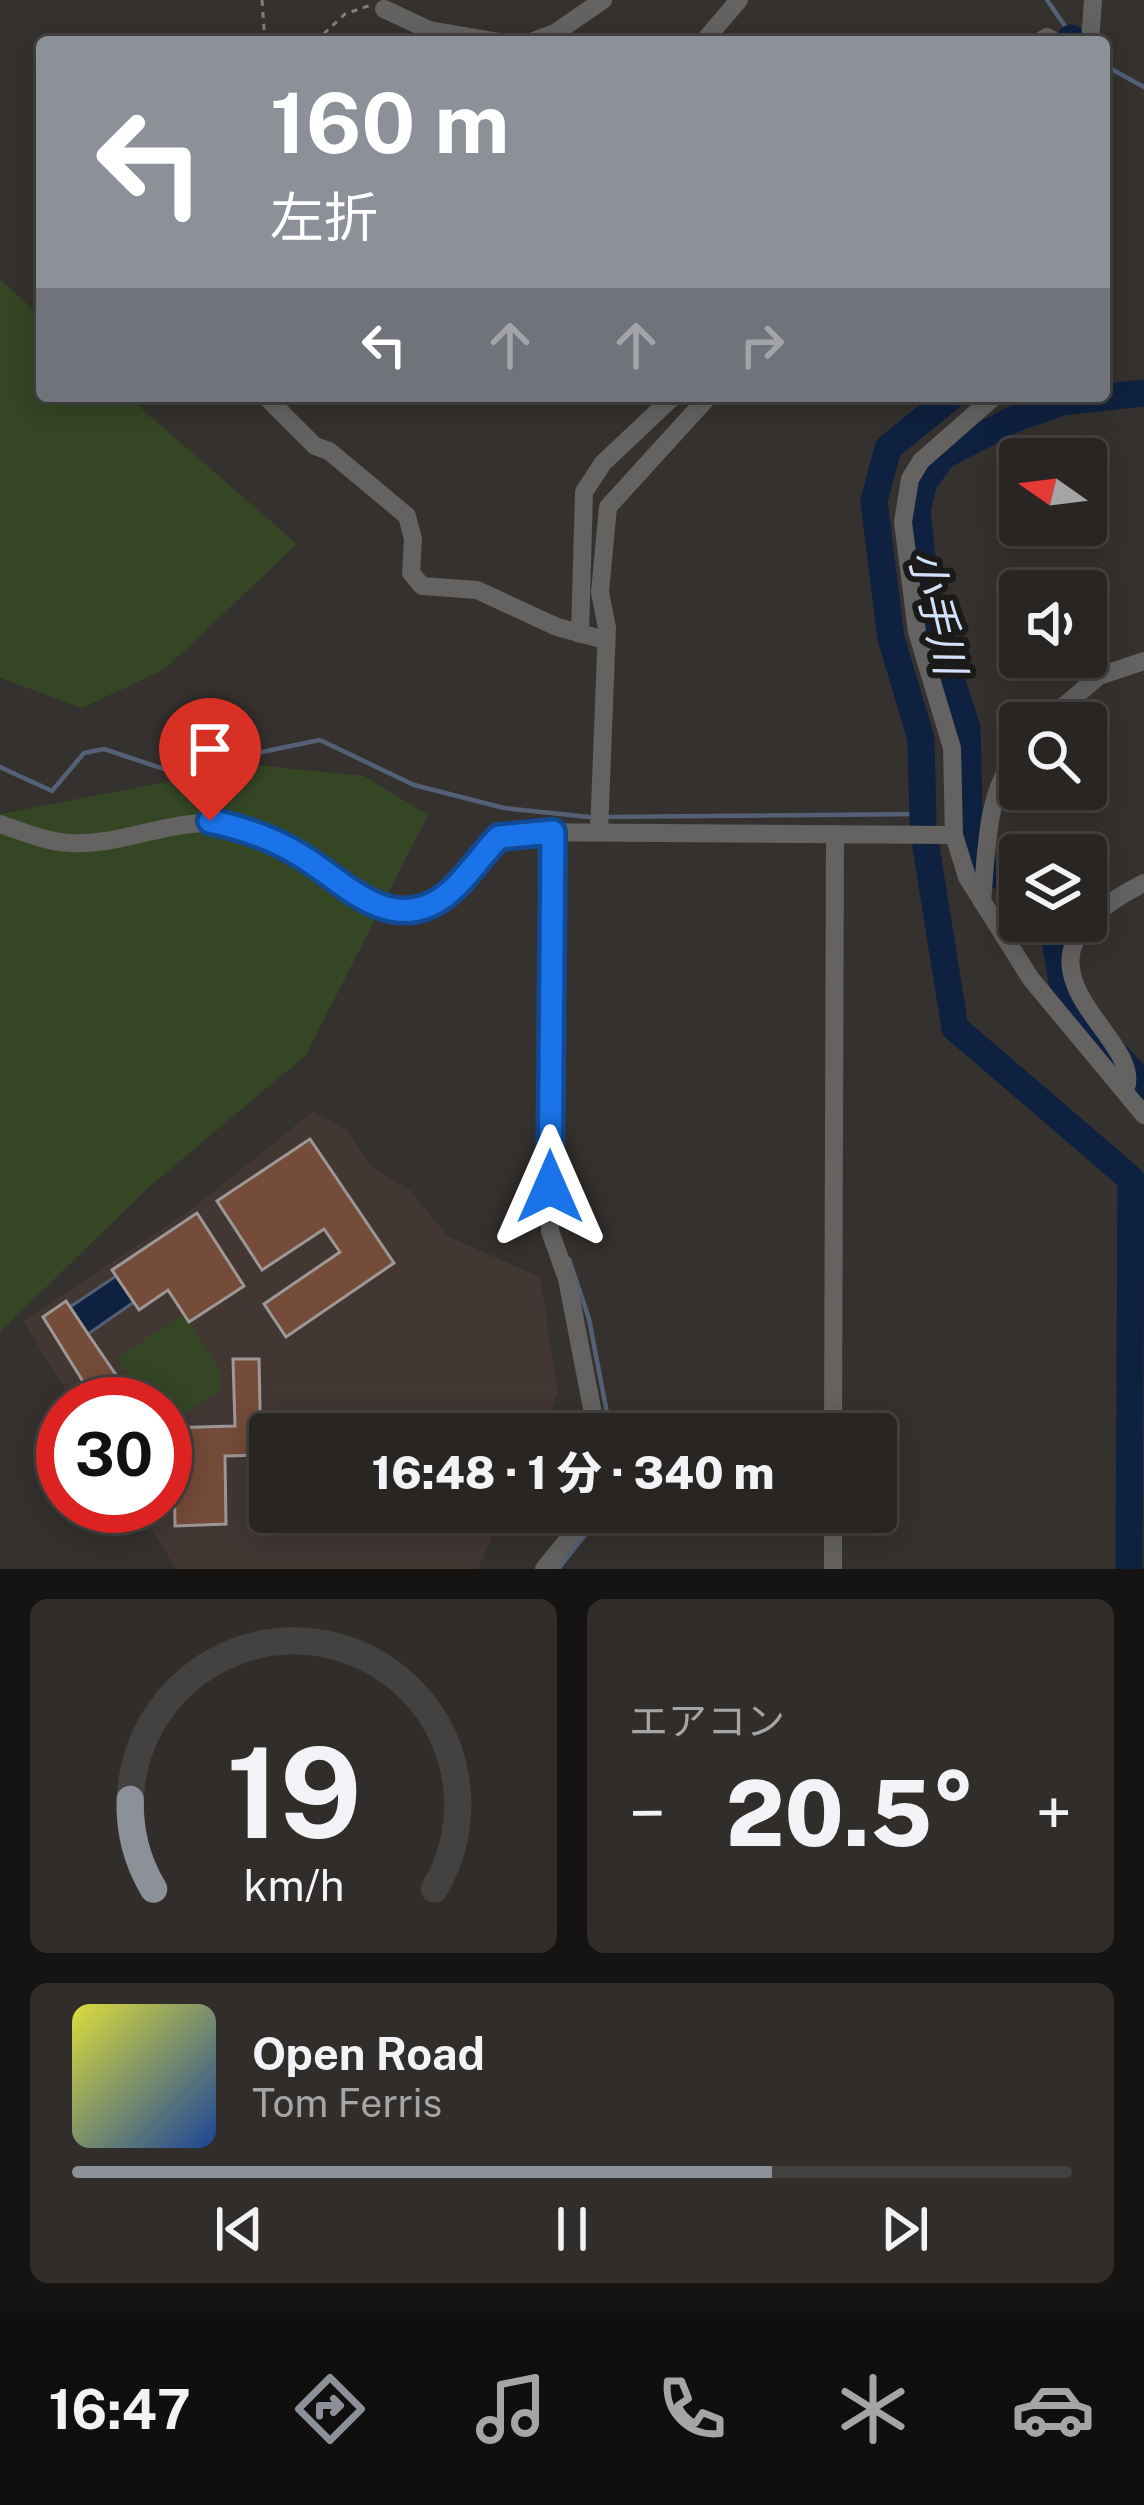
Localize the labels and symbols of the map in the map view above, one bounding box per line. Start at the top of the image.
north arrow [999,438,1107,546]
water label: 小手川 [900,545,977,683]
pin [159,698,261,821]
position arrow [487,1124,613,1250]
speed limit sign: 30 [36,1377,192,1533]

